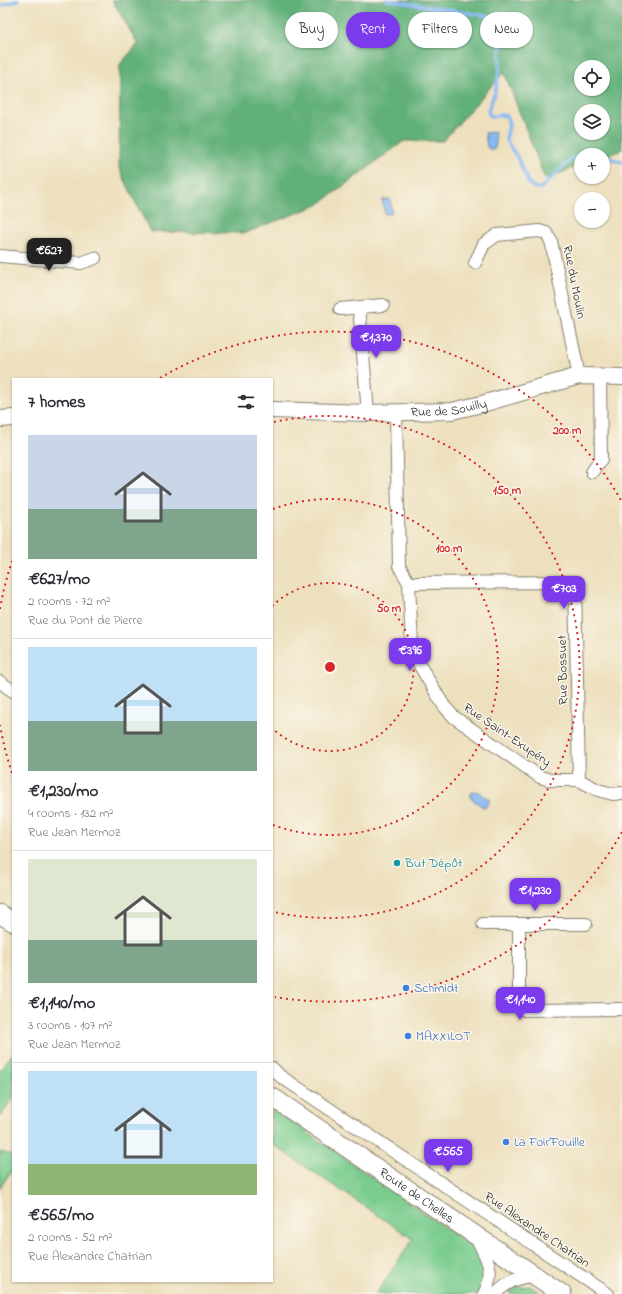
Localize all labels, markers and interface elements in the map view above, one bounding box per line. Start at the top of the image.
chip: Buy [285,12,338,48]
chip: Rent [346,12,400,48]
chip: Filters [408,12,472,48]
chip: New [480,12,533,48]
map controls [574,60,610,228]
button: locate [574,60,610,96]
button: layers [574,104,610,140]
button: + [574,148,610,184]
button: − [574,192,610,228]
pin: €627 [25,238,73,272]
text: €627 [36,241,62,260]
street label: Rue du Moulin [558,244,590,320]
pin: €1,370 [343,325,409,359]
text: €1,370 [360,328,392,347]
text: 7 homes [28,390,86,415]
icon: filters [235,391,257,413]
street label: Rue de Souilly [410,394,489,421]
text: 200 m [552,422,582,440]
icon: home [107,461,179,533]
text: 150 m [493,482,522,500]
text: 100 m [436,540,463,558]
text: €627/mo [28,567,90,592]
pin: €703 [540,576,588,610]
text: €703 [551,579,577,598]
text: 2 rooms · 72 m² [28,592,110,611]
text: 50 m [377,600,402,618]
text: Rue du Pont de Pierre [28,611,142,630]
street label: Rue Bossuet [553,634,573,705]
pin: €396 [386,638,434,672]
text: €396 [398,641,422,660]
centre of rings [323,660,337,674]
icon: home [107,673,179,745]
street label: Rue Saint-Exupéry [459,699,555,772]
text: €1,230/mo [28,779,98,804]
text: 4 rooms · 132 m² [28,804,113,823]
text: Rue Jean Mermoz [28,823,121,842]
place label: But Dépôt [404,854,463,873]
marker: But Dépôt [392,858,402,868]
pin: €1,230 [502,878,568,912]
text: €1,230 [519,881,551,900]
icon: home [107,885,179,957]
place label: Schmidt [414,979,459,998]
marker: Schmidt [401,983,411,993]
pin: €1,140 [487,987,553,1021]
text: €1,140 [505,990,535,1009]
text: €1,140/mo [28,991,95,1016]
text: 3 rooms · 107 m² [28,1016,112,1035]
place label: MAXXILOT [416,1027,471,1046]
marker: MAXXILOT [403,1031,413,1041]
text: Rue Jean Mermoz [28,1035,121,1054]
icon: home [107,1097,179,1169]
place label: La Foir'Fouille [514,1133,585,1152]
marker: La Foir'Fouille [501,1137,511,1147]
pin: €565 [424,1139,472,1173]
text: €565 [433,1142,463,1161]
street label: Route de Chelles [375,1163,458,1228]
street label: Rue Alexandre Chatrian [480,1187,594,1273]
text: €565/mo [28,1203,94,1228]
text: 2 rooms · 52 m² [28,1228,112,1247]
text: Rue Alexandre Chatrian [28,1247,152,1266]

